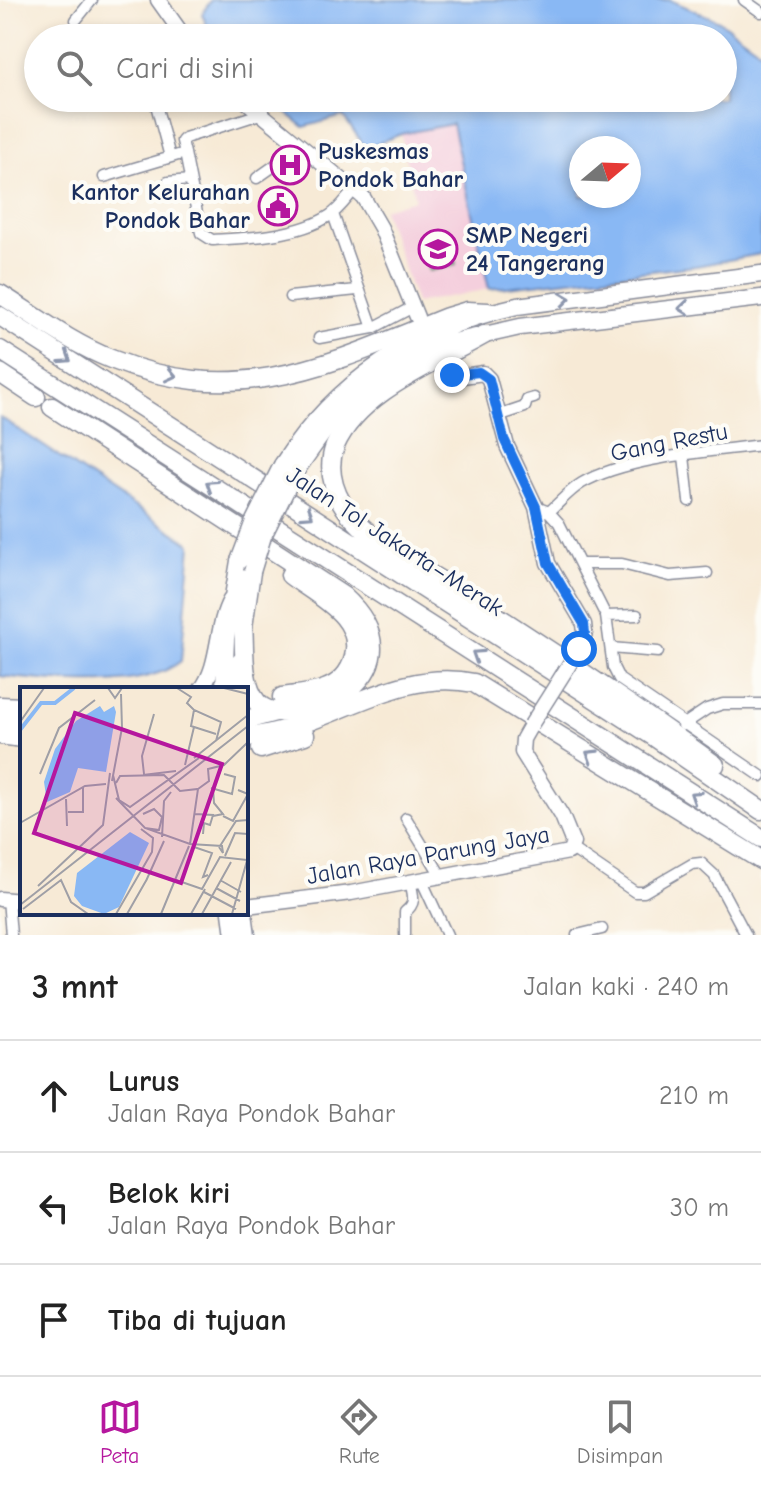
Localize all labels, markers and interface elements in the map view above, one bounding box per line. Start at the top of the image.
search box [24,24,737,112]
icon: search [52,46,96,90]
text: Cari di sini [116,51,254,86]
north arrow [569,136,641,208]
place label: Puskesmas Pondok Bahar [318,137,464,193]
hospital icon: Puskesmas Pondok Bahar [269,144,311,186]
place label: Kantor Kelurahan Pondok Bahar [71,178,250,234]
public building icon: Kantor Kelurahan Pondok Bahar [257,185,299,227]
place label: SMP Negeri 24 Tangerang [466,221,605,277]
school or university icon: SMP Negeri 24 Tangerang [417,228,459,270]
one-way arrow [559,291,572,308]
one-way arrow [677,300,690,317]
one-way arrow [57,349,71,364]
route end [434,357,470,393]
one-way arrow [164,366,177,383]
street label: Gang Restu [608,417,730,467]
street label: Jalan Tol Jakarta–Merak [281,460,509,622]
one-way arrow [205,479,219,494]
one-way arrow [299,505,314,520]
route start [561,631,597,667]
one-way arrow [471,650,485,665]
inset map [20,687,248,915]
one-way arrow [586,750,600,765]
one-way arrow [690,790,704,805]
street label: Jalan Raya Parung Jaya [304,820,552,890]
text: 3 mnt [32,967,118,1007]
text: Jalan kaki · 240 m [524,972,729,1002]
text: Lurus [108,1064,179,1099]
icon: ahead [32,1074,76,1118]
text: 210 m [659,1081,729,1111]
text: Jalan Raya Pondok Bahar [108,1099,395,1129]
text: Belok kiri [108,1176,230,1211]
icon: left [32,1186,76,1230]
text: 30 m [670,1193,729,1223]
text: Jalan Raya Pondok Bahar [108,1211,395,1241]
icon: arrive [32,1298,76,1342]
text: Tiba di tujuan [108,1303,287,1338]
tab: Peta [98,1395,142,1469]
tab: Rute [337,1395,381,1469]
tab: Disimpan [577,1395,663,1469]

